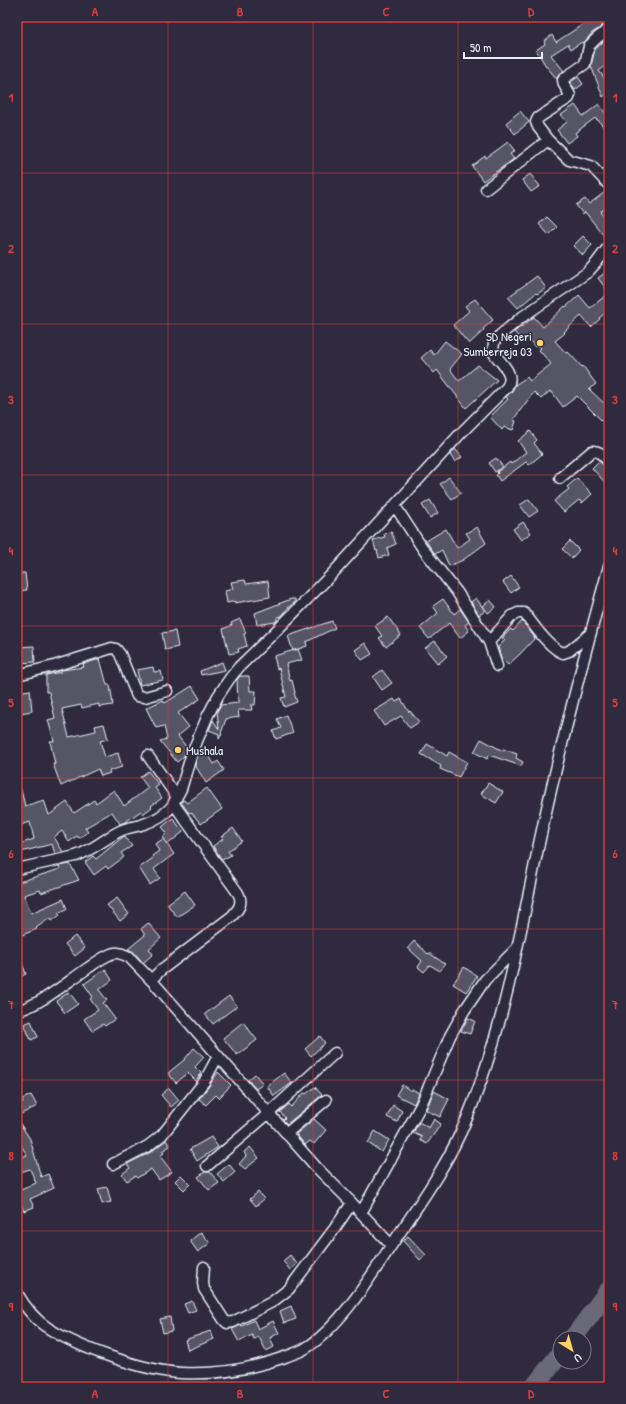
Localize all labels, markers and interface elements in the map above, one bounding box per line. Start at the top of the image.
text: A [92,2,99,20]
text: B [237,2,244,20]
text: C [382,2,390,20]
text: D [528,2,535,20]
scale bar [464,34,542,60]
text: 50 m [470,39,491,56]
text: 1 [9,88,14,106]
text: 1 [613,88,618,106]
text: 2 [8,239,15,257]
text: 2 [612,239,619,257]
place label: SD Negeri Sumberreja 03 [463,327,532,360]
marker: SD Negeri Sumberreja 03 [535,338,545,348]
text: 3 [8,390,14,408]
text: 3 [612,390,618,408]
text: 4 [9,541,14,559]
text: 4 [613,541,618,559]
text: 5 [8,693,14,711]
text: 5 [612,693,618,711]
place label: Mushala [186,741,223,759]
marker: Mushala [173,745,183,755]
text: 6 [8,844,14,862]
text: 6 [612,844,618,862]
text: 7 [7,995,15,1013]
text: 7 [611,995,619,1013]
text: 8 [8,1146,14,1164]
text: 8 [612,1146,618,1164]
text: 9 [9,1297,14,1315]
text: 9 [613,1297,618,1315]
north arrow [552,1330,592,1370]
text: U [571,1351,585,1365]
text: A [92,1384,99,1402]
text: B [237,1384,244,1402]
text: C [382,1384,390,1402]
text: D [528,1384,535,1402]

